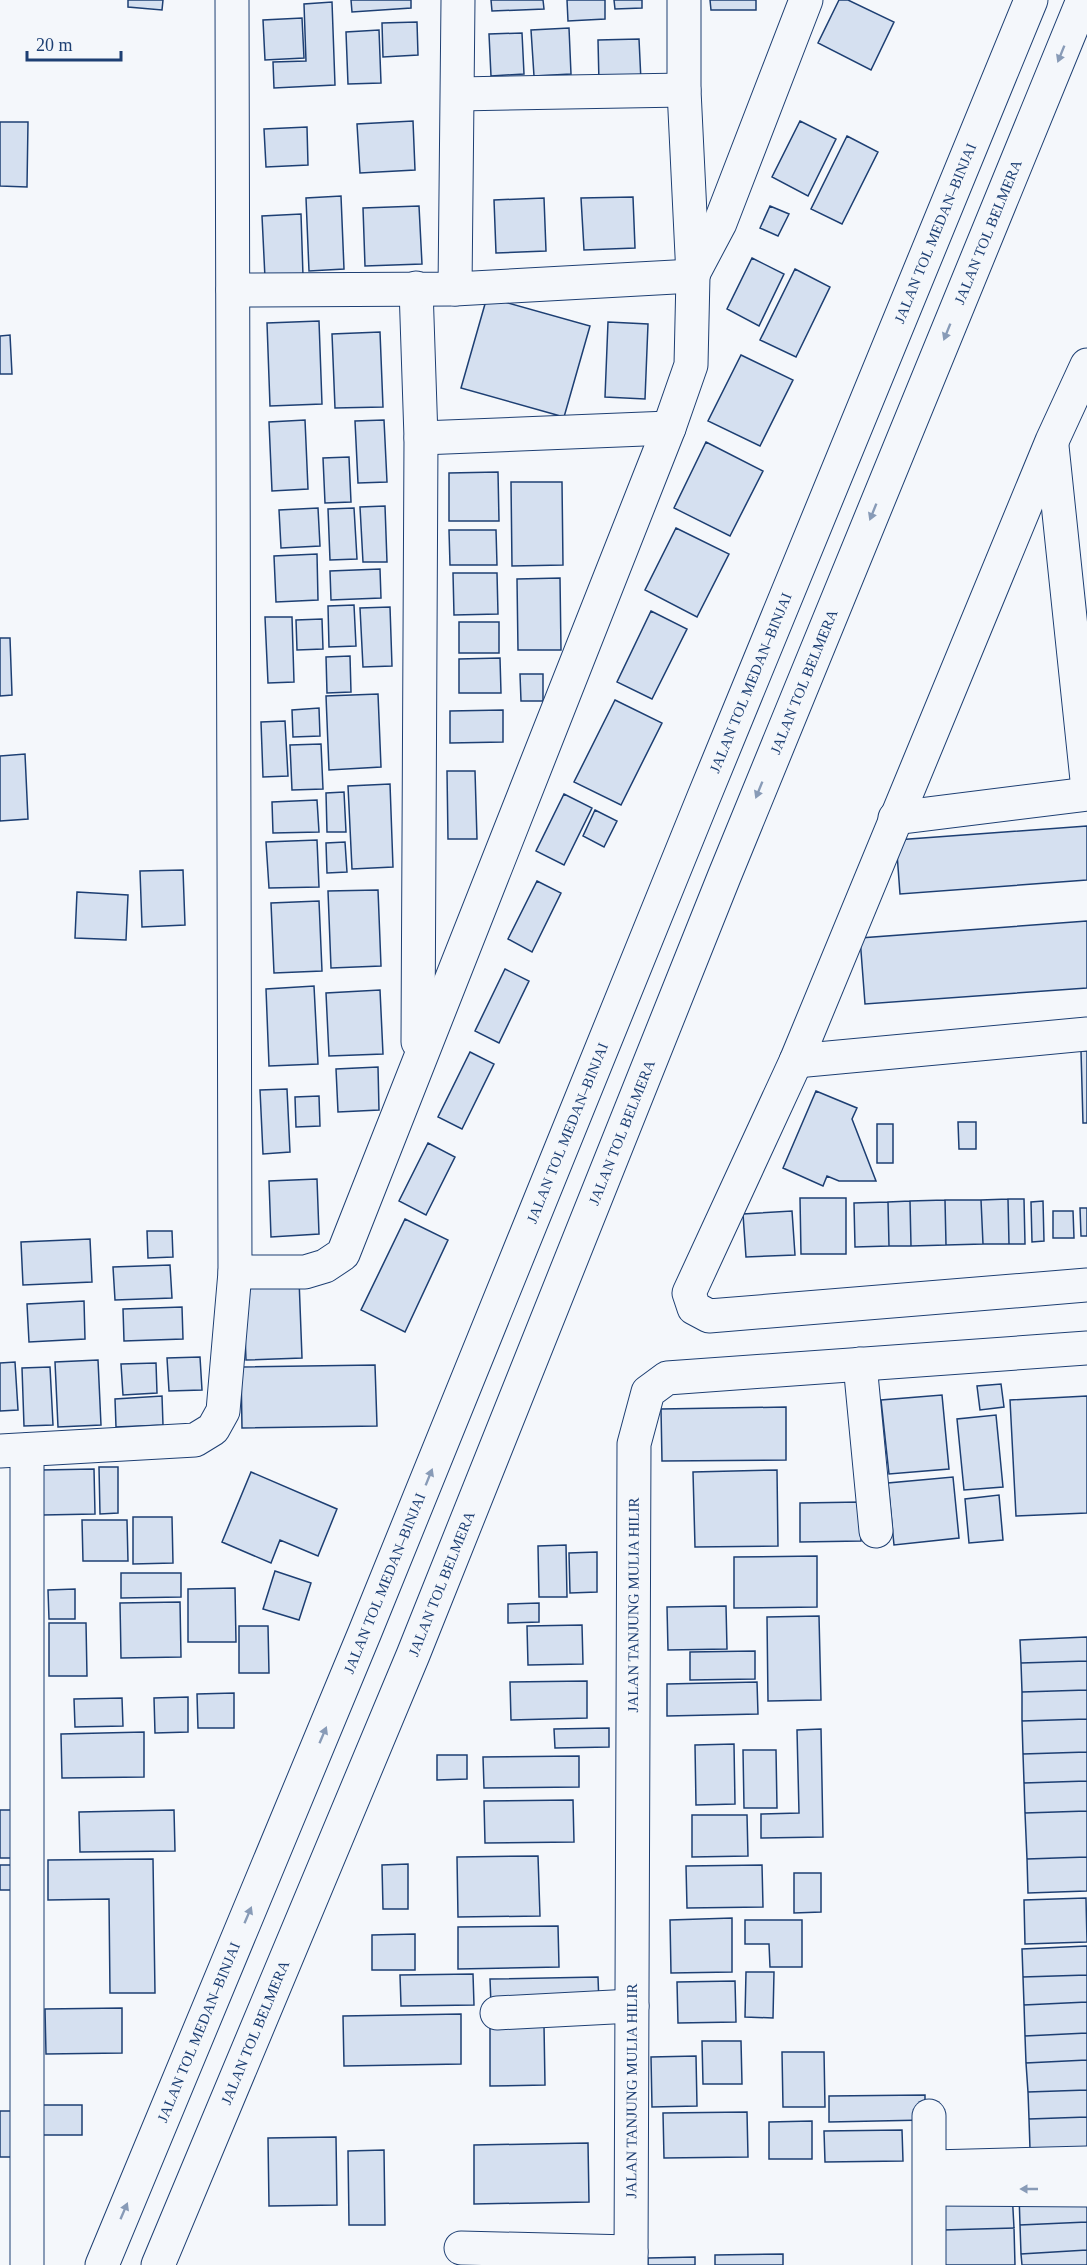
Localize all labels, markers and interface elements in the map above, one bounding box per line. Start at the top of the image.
scale bar [27,24,122,62]
text: 20 m [36,35,73,55]
one-way arrow [1056,45,1065,63]
street label: JALAN TOL MEDAN–BINJAI [891,141,979,326]
street label: JALAN TOL BELMERA [951,157,1025,307]
one-way arrow [942,323,952,341]
one-way arrow [868,503,877,521]
street label: JALAN TOL MEDAN–BINJAI [707,590,795,775]
street label: JALAN TOL BELMERA [767,607,841,756]
one-way arrow [754,781,764,799]
street label: JALAN TOL MEDAN–BINJAI [524,1040,611,1226]
street label: JALAN TOL BELMERA [586,1057,658,1207]
one-way arrow [424,1467,434,1485]
street label: JALAN TOL MEDAN–BINJAI [341,1491,428,1676]
street label: JALAN TANJUNG MULIA HILIR [625,1497,642,1713]
street label: JALAN TOL BELMERA [405,1509,478,1659]
one-way arrow [318,1725,328,1743]
one-way arrow [243,1905,253,1923]
street label: JALAN TOL MEDAN–BINJAI [154,1940,243,2125]
street label: JALAN TOL BELMERA [218,1958,293,2107]
street label: JALAN TANJUNG MULIA HILIR [623,1983,640,2199]
one-way arrow [1019,2184,1038,2194]
one-way arrow [120,2202,129,2220]

